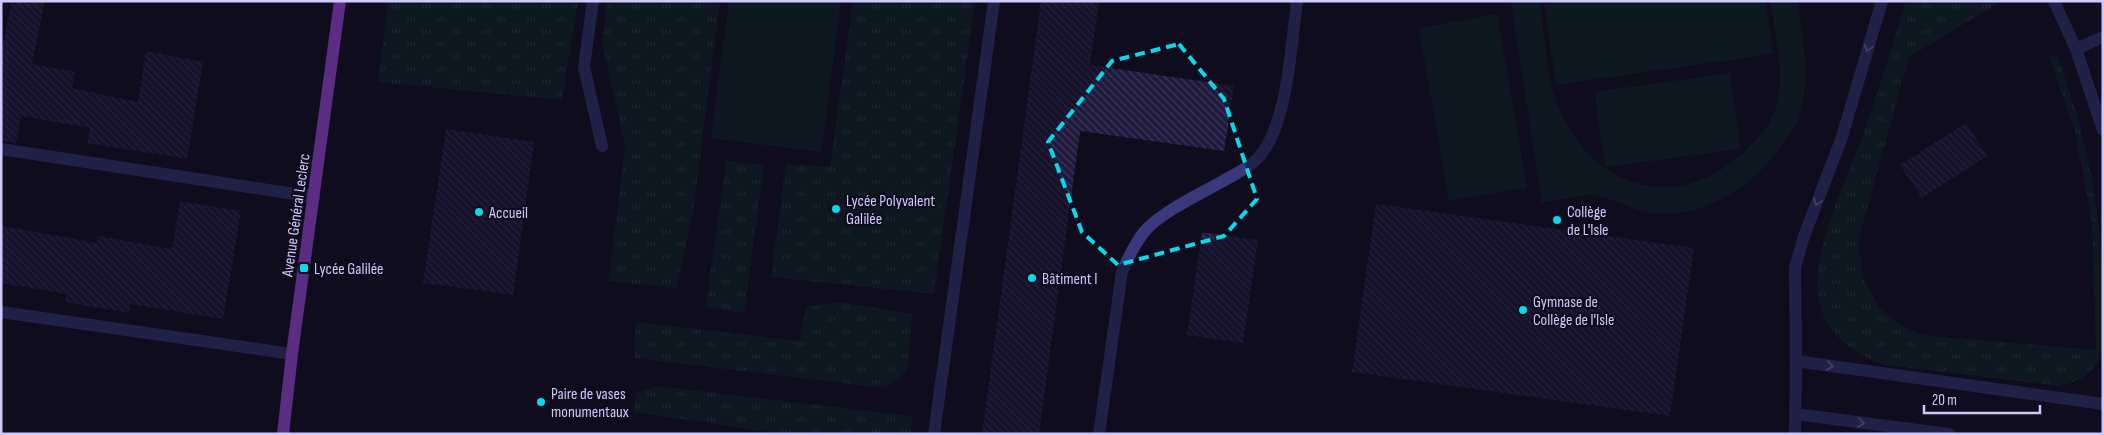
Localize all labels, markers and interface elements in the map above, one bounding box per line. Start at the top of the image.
one-way arrow [1863,43,1873,52]
street label: Avenue Général Leclerc [278,152,315,279]
place label: Lycée Polyvalent Galilée [846,192,935,229]
one-way arrow [1813,197,1823,206]
marker: Lycée Polyvalent Galilée [830,203,842,215]
place label: Collège de L'Isle [1567,203,1609,240]
place label: Accueil [488,204,528,223]
marker: Accueil [473,206,485,218]
marker: Collège de L'Isle [1551,214,1563,226]
place label: Lycée Galilée [314,260,384,279]
marker: Lycée Galilée [298,262,310,274]
place label: Bâtiment I [1042,270,1098,289]
marker: Bâtiment I [1026,272,1038,284]
place label: Gymnase de Collège de l'Isle [1533,293,1614,330]
marker: Gymnase de Collège de l'Isle [1517,304,1529,316]
one-way arrow [1827,360,1835,371]
scale bar [1924,382,2040,414]
place label: Paire de vases monumentaux [551,385,629,422]
text: 20 m [1932,391,1957,410]
marker: Paire de vases monumentaux [535,396,547,408]
one-way arrow [1856,417,1865,427]

